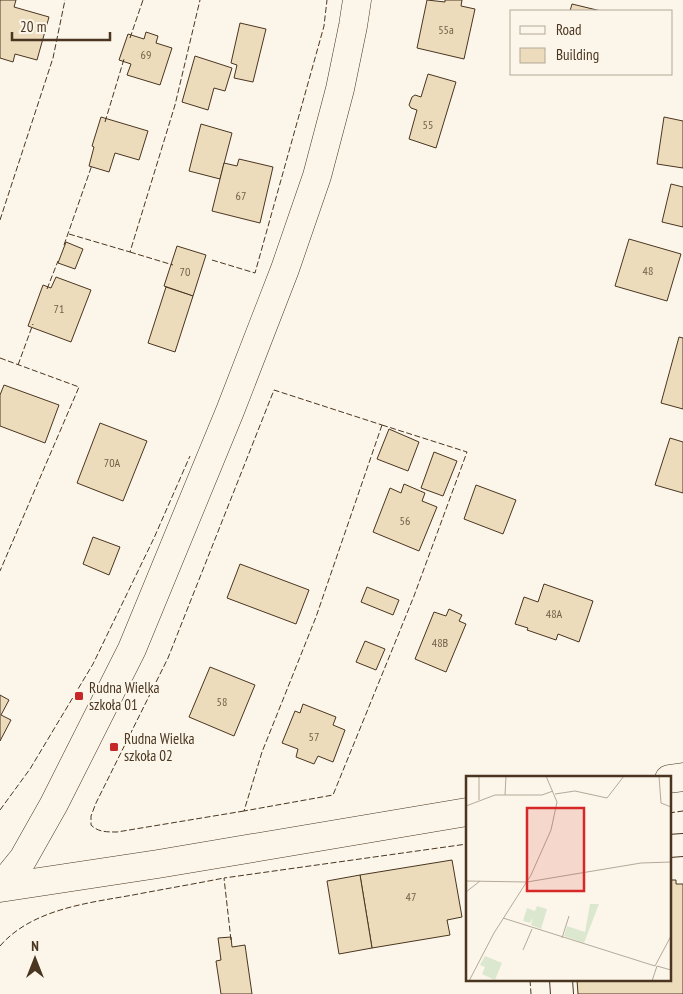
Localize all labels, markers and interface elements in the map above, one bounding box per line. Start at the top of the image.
scale bar [12,10,110,42]
legend [510,10,673,75]
text: 20 m [20,17,46,36]
text: Road [556,20,582,39]
house number: 55a [438,22,454,37]
text: Building [556,45,599,64]
house number: 69 [141,47,151,62]
house number: 55 [423,117,433,132]
house number: 67 [236,188,246,203]
house number: 48 [643,263,653,278]
house number: 70 [180,264,190,279]
house number: 71 [54,301,64,316]
house number: 70A [104,455,121,470]
house number: 56 [400,513,410,528]
house number: 48A [546,606,563,621]
house number: 48B [432,635,449,650]
place label: Rudna Wielka szkoła 01 [89,678,160,714]
marker: Rudna Wielka szkoła 01 [73,690,85,702]
house number: 58 [217,694,227,709]
place label: Rudna Wielka szkoła 02 [124,729,195,765]
house number: 57 [309,729,319,744]
marker: Rudna Wielka szkoła 02 [108,741,120,753]
inset map [466,776,670,982]
house number: 47 [406,889,416,904]
north arrow [10,934,60,984]
text: N [31,937,39,955]

